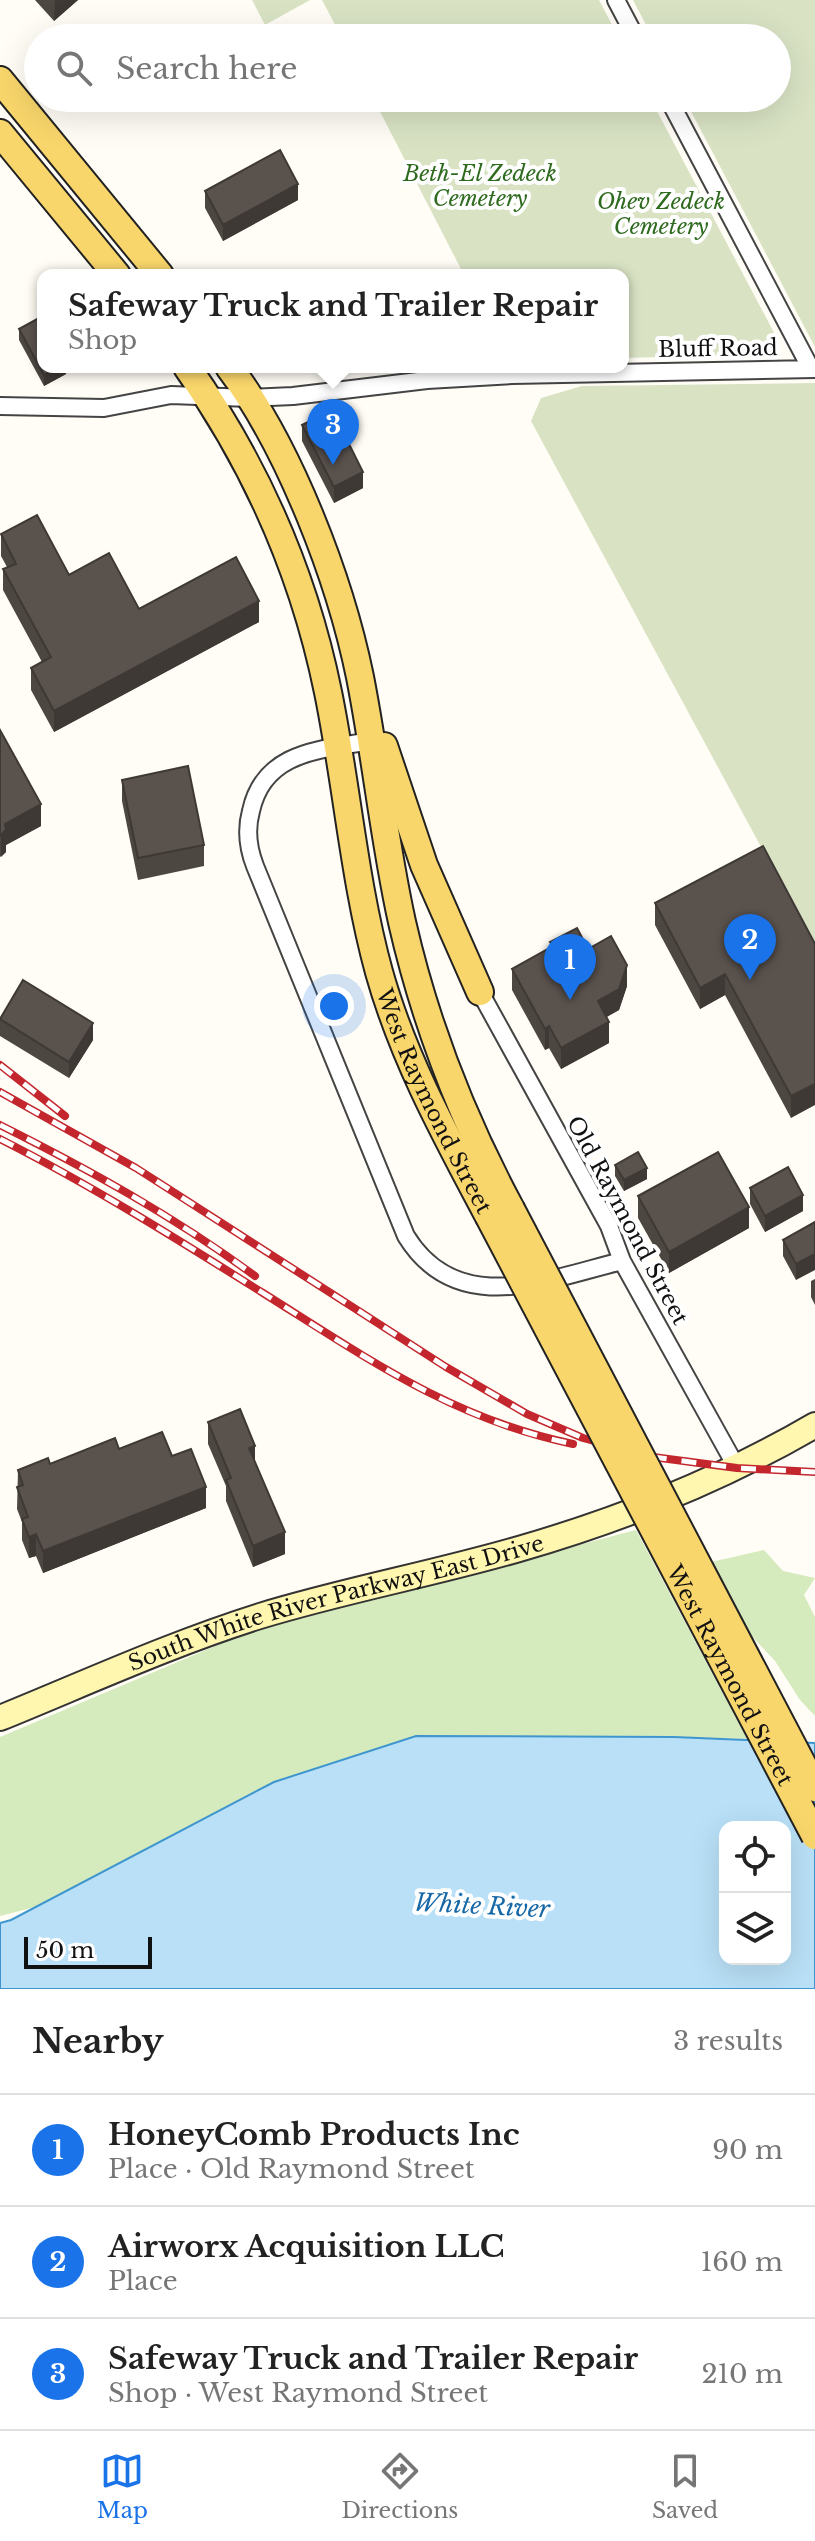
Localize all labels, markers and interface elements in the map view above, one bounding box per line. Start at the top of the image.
search box [24,24,791,112]
icon: search [52,46,96,90]
text: Search here [116,50,297,87]
park label: Beth-El Zedeck Cemetery [402,160,557,212]
park label: Ohev Zedeck Cemetery [597,188,725,240]
popup [37,269,629,373]
text: Safeway Truck and Trailer Repair [68,287,598,324]
text: Shop [68,324,137,356]
street label: Bluff Road [658,334,778,363]
pin: 3 [307,399,359,465]
pin: 2 [724,914,776,980]
pin: 1 [544,934,596,1000]
street label: West Raymond Street [370,984,498,1219]
your location [314,986,354,1026]
street label: Old Raymond Street [561,1111,694,1330]
street label: South White River Parkway East Drive [124,1529,547,1677]
street label: West Raymond Street [660,1560,799,1791]
map controls [719,1821,791,1965]
button: locate [719,1821,791,1893]
water label: White River [413,1887,552,1924]
button: layers [719,1893,791,1965]
scale bar [24,1933,152,1969]
text: 50 m [36,1937,94,1964]
text: Nearby [32,2020,164,2062]
text: 3 results [673,2025,783,2057]
text: HoneyComb Products Inc [108,2116,520,2153]
text: 1 [52,2134,64,2166]
text: 90 m [712,2134,783,2166]
text: Place · Old Raymond Street [108,2153,475,2185]
text: Airworx Acquisition LLC [108,2228,504,2265]
text: 2 [50,2246,66,2278]
text: 160 m [701,2246,783,2278]
text: Place [108,2265,178,2297]
text: Safeway Truck and Trailer Repair [108,2340,638,2377]
text: 3 [50,2358,66,2390]
text: 210 m [701,2358,783,2390]
text: Shop · West Raymond Street [108,2377,488,2409]
tab: Map [97,2449,148,2524]
tab: Directions [341,2449,458,2524]
tab: Saved [652,2449,718,2524]

